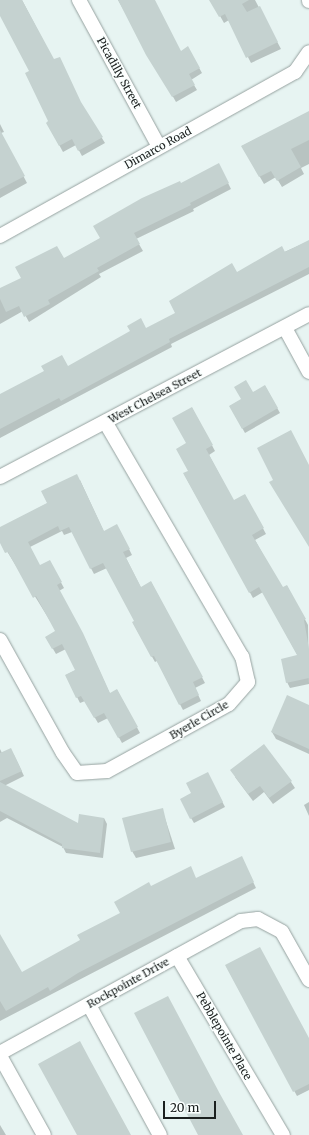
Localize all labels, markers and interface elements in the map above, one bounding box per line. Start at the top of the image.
street label: Picadilly Street [94,35,144,111]
street label: Dimarco Road [122,124,194,172]
street label: West Chelsea Street [106,366,204,426]
street label: Byerle Circle [167,698,231,742]
street label: Rockpointe Drive [85,955,171,1011]
street label: Pebblepointe Place [194,990,254,1082]
scale bar [165,1093,218,1119]
text: 20 m [170,1100,199,1115]

